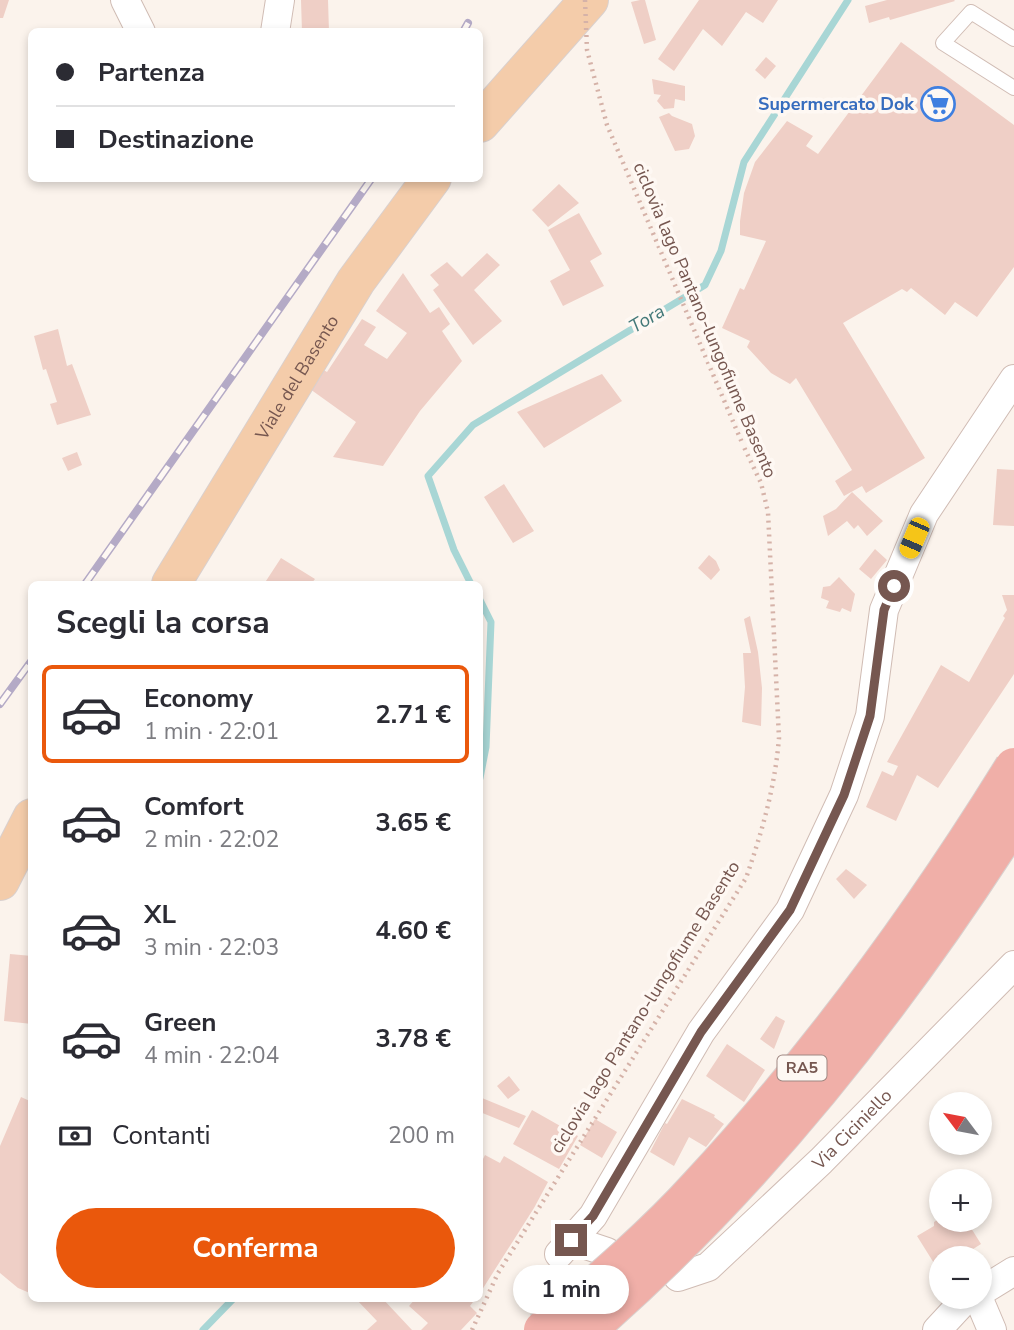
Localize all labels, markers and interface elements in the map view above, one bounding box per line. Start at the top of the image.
text: Partenza [98,55,205,90]
supermarket icon: Supermercato Dok [919,85,957,123]
place label: Supermercato Dok [758,92,914,116]
text: Destinazione [98,122,254,157]
street label: ciclovia lago Pantano-lungofiume Basento [627,159,783,481]
water label: Tora [624,298,670,340]
street label: Viale del Basento [249,311,344,445]
car [897,515,932,561]
route start [878,570,910,602]
text: Scegli la corsa [56,601,270,644]
text: Economy [144,681,253,716]
icon: car [60,683,123,746]
text: 2.71 € [375,697,451,732]
text: 1 min · 22:01 [144,716,279,747]
text: Comfort [144,789,244,824]
icon: car [60,791,123,854]
text: 3.65 € [375,805,451,840]
text: 2 min · 22:02 [144,824,279,855]
street label: ciclovia lago Pantano-lungofiume Basento [545,856,745,1158]
text: XL [144,897,176,932]
icon: car [60,899,123,962]
text: 4.60 € [375,913,451,948]
text: 3 min · 22:03 [144,932,279,963]
text: Green [144,1005,217,1040]
icon: car [60,1007,123,1070]
text: 3.78 € [375,1021,451,1056]
text: 4 min · 22:04 [144,1040,279,1071]
road number: RA5 [778,1056,826,1080]
street label: Via Ciciniello [806,1084,897,1176]
north arrow [929,1092,992,1155]
map controls [929,1092,992,1309]
icon: cash [56,1117,94,1155]
text: Contanti [112,1118,211,1153]
text: 200 m [388,1120,455,1151]
button: + [929,1169,992,1232]
button: Conferma [56,1208,455,1288]
route end [555,1224,587,1256]
button: − [929,1246,992,1309]
callout: 1 min [513,1264,629,1314]
text: 1 min [541,1274,601,1305]

